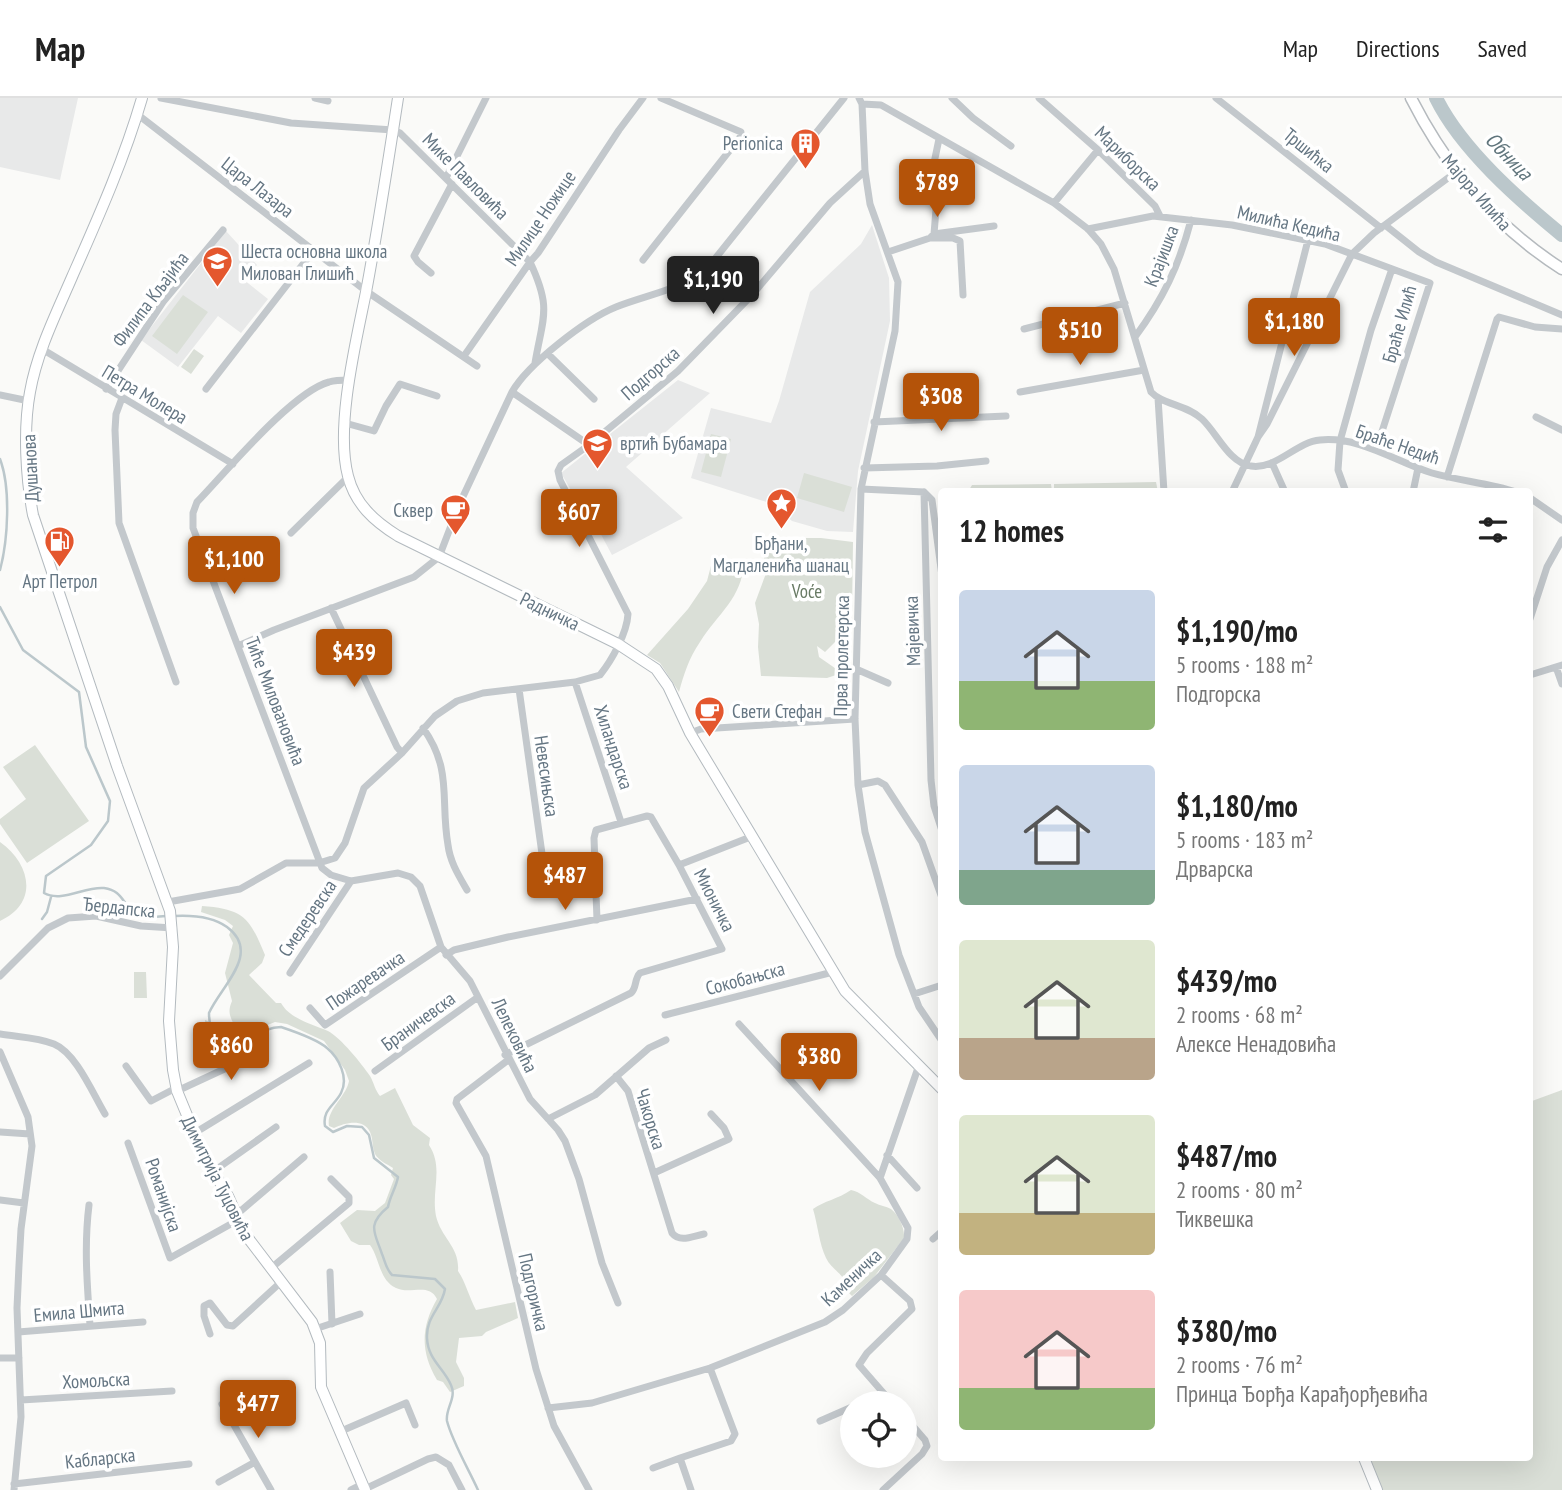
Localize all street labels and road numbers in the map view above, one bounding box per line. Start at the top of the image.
street label: Мариборска [1090,121,1166,195]
street label: Тршићка [1279,122,1339,178]
street label: Мике Павловића [418,128,514,224]
street label: Мајора Илића [1437,149,1517,235]
street label: Цара Лазара [217,151,299,223]
street label: Милице Ножице [499,166,581,270]
street label: Милића Кедића [1235,199,1343,247]
street label: Крајишка [1138,222,1184,290]
street label: Филипа Кљајића [106,247,194,351]
street label: Браће Илић [1377,283,1421,365]
street label: Подгорска [616,341,684,405]
street label: Петра Молера [98,359,192,429]
street label: Браће Недић [1353,418,1443,470]
street label: Душанова [16,434,44,502]
street label: Радничка [516,586,584,636]
street label: Прва пролетерска [828,595,854,717]
street label: Мајевичка [899,596,925,666]
street label: Тиће Миловановића [241,633,311,769]
street label: Хиландарска [589,702,639,792]
street label: Невесињска [529,734,565,818]
street label: Мионичка [689,864,741,936]
street label: Смедеревска [272,875,342,961]
street label: Ђердапска [81,891,157,923]
street label: Пожаревачка [321,945,409,1015]
street label: Сокобањска [703,956,787,1000]
street label: Браничевска [376,986,460,1056]
street label: Лелековића [486,993,543,1076]
street label: Чакорска [630,1086,672,1152]
street label: Димитрија Туцовића [176,1111,260,1245]
street label: Романијска [140,1155,188,1235]
street label: Каменичка [816,1243,886,1311]
street label: Подгоричка [513,1251,555,1333]
street label: Емила Шмита [33,1295,125,1327]
street label: Хомољска [61,1366,131,1394]
street label: Кабларска [64,1442,136,1474]

